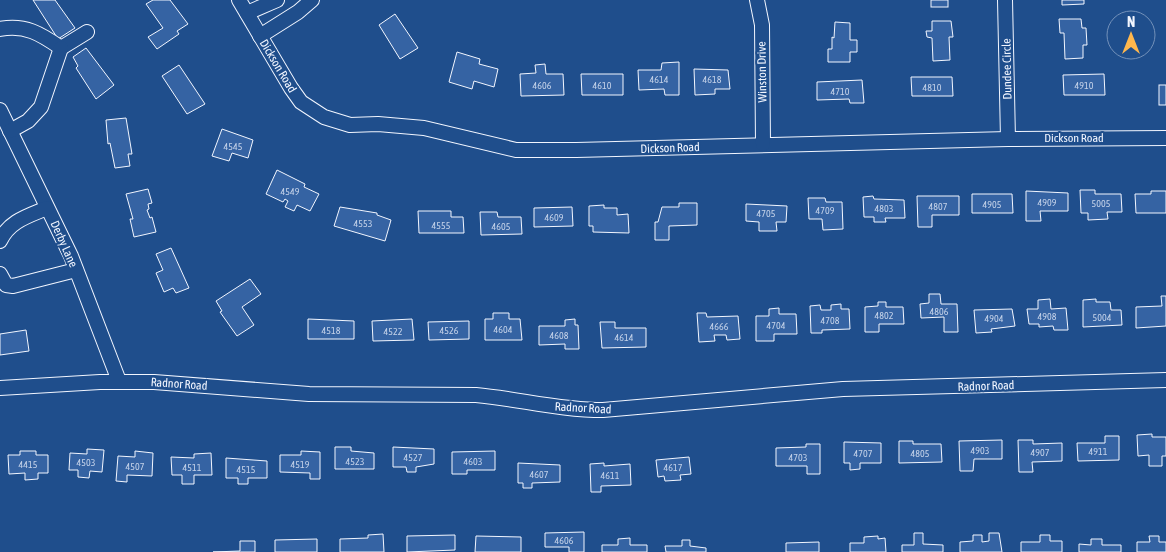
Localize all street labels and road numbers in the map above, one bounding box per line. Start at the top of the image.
street label: Dickson Road [257,37,299,95]
street label: Dundee Circle [999,38,1015,100]
street label: Winston Drive [754,41,770,103]
street label: Dickson Road [1044,131,1104,145]
street label: Dickson Road [640,140,700,156]
street label: Derby Lane [48,219,80,269]
street label: Radnor Road [150,375,208,393]
street label: Radnor Road [957,378,1015,394]
street label: Radnor Road [554,400,612,416]

